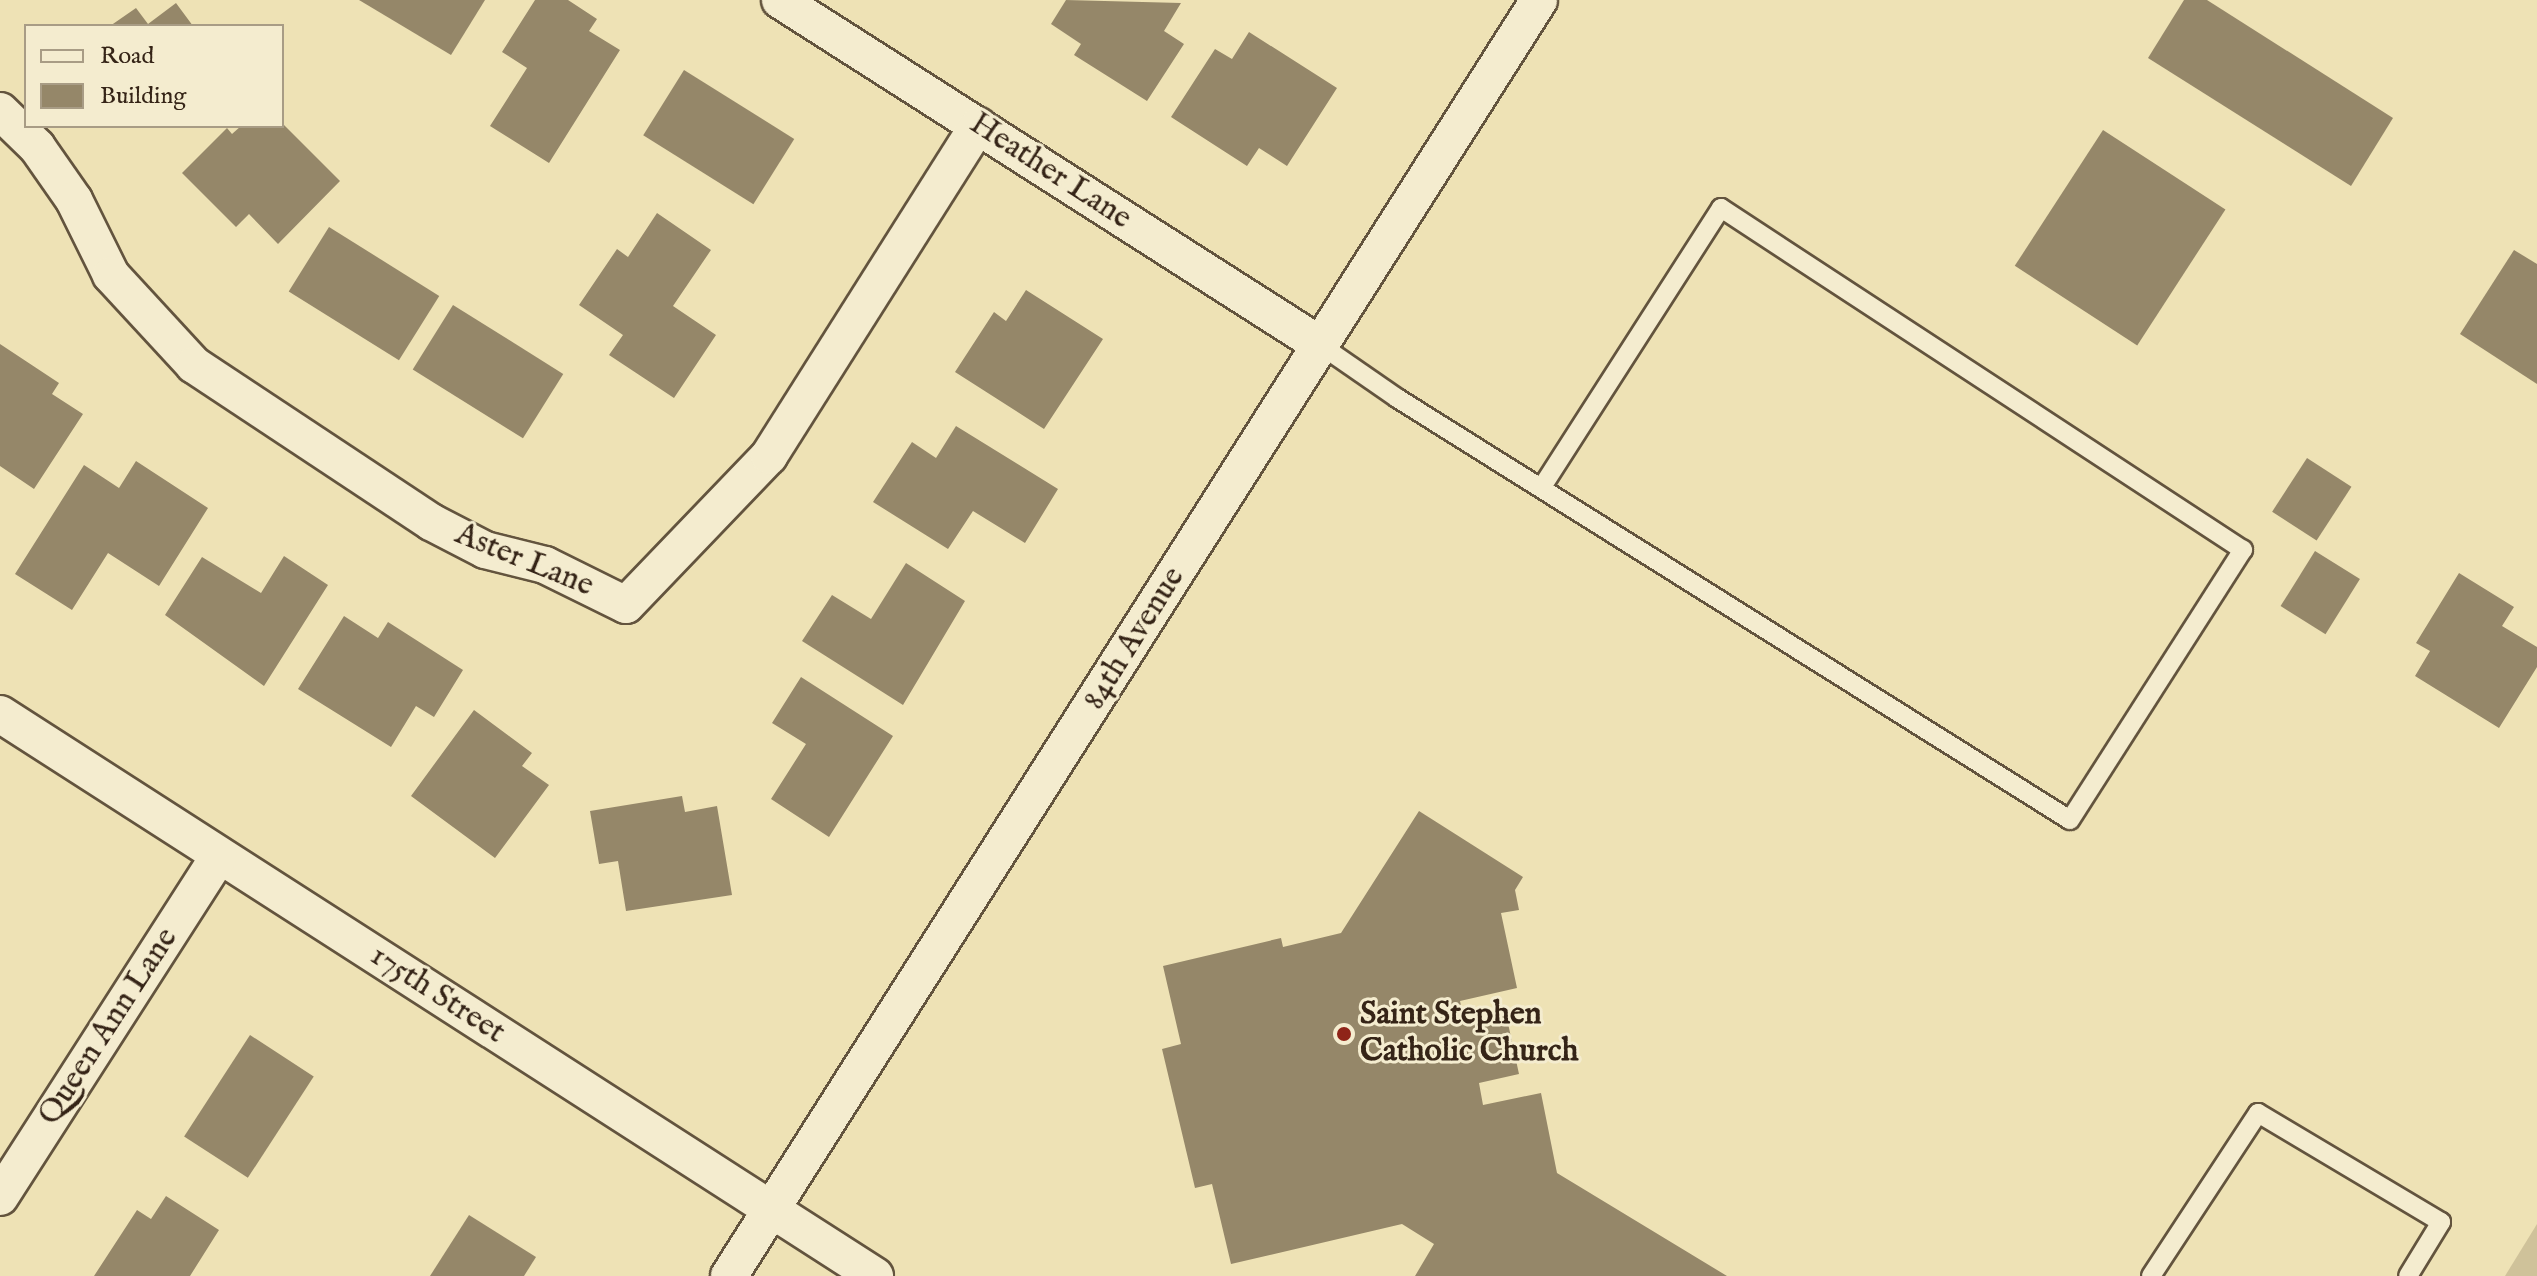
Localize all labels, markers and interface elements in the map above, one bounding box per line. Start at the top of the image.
legend [24,24,284,128]
text: Road [100,41,154,72]
text: Building [100,81,186,112]
street label: Heather Lane [962,105,1138,239]
street label: Aster Lane [449,516,599,606]
street label: 84th Avenue [1076,561,1194,717]
street label: Queen Ann Lane [31,921,187,1133]
street label: 175th Street [362,937,512,1053]
place label: Saint Stephen Catholic Church [1360,997,1578,1072]
marker: Saint Stephen Catholic Church [1335,1025,1353,1043]

